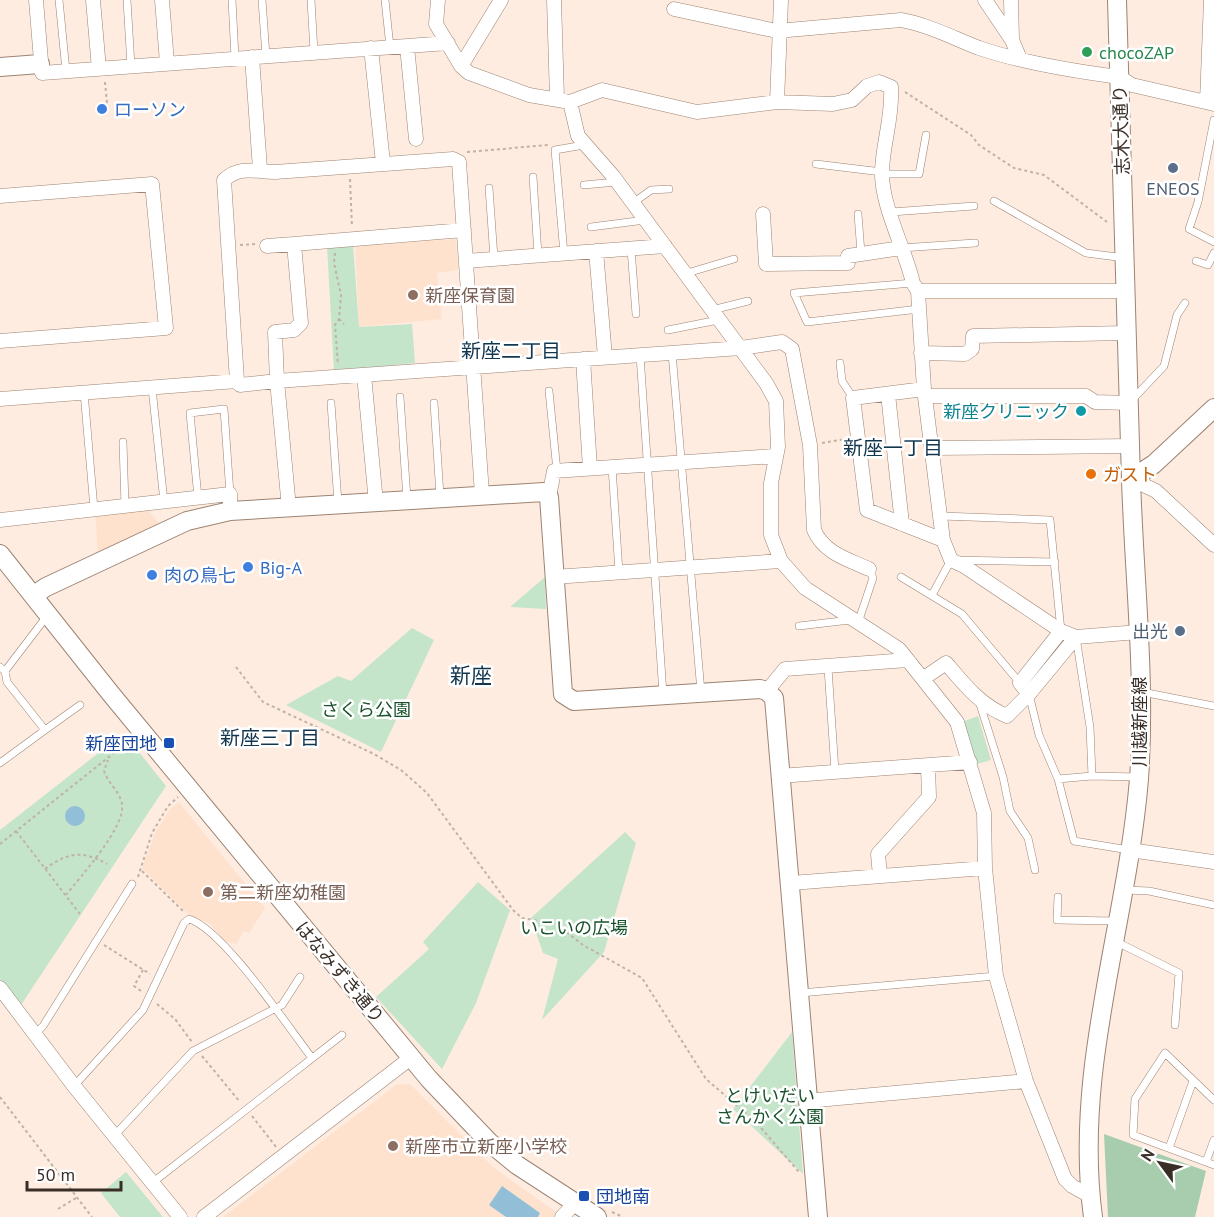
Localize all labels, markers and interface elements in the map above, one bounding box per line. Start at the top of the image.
place label: chocoZAP [1099,41,1174,64]
marker: chocoZAP [1080,45,1094,59]
street label: 志木大通り [1108,85,1134,175]
place label: ローソン [114,98,186,121]
marker: ローソン [95,102,109,116]
marker: ENEOS [1166,161,1180,175]
place label: ENEOS [1146,177,1200,200]
place label: 新座保育園 [425,284,515,307]
marker: 新座保育園 [406,288,420,302]
district label: 新座二丁目 [461,338,561,364]
place label: 新座クリニック [943,400,1069,423]
marker: 新座クリニック [1074,404,1088,418]
district label: 新座一丁目 [843,435,943,461]
place label: ガスト [1103,463,1157,486]
marker: ガスト [1084,467,1098,481]
place label: Big-A [260,556,302,579]
marker: Big-A [241,560,255,574]
place label: 肉の鳥七 [164,564,236,587]
marker: 肉の鳥七 [145,568,159,582]
place label: 出光 [1132,620,1168,643]
marker: 出光 [1173,624,1187,638]
district label: 新座 [450,662,492,689]
street label: 川越新座線 [1128,677,1151,767]
park label: さくら公園 [321,698,411,721]
district label: 新座三丁目 [220,725,320,751]
place label: 新座団地 [85,732,157,755]
marker: 新座団地 [162,736,176,750]
place label: 第二新座幼稚園 [220,881,346,904]
marker: 第二新座幼稚園 [201,885,215,899]
street label: はなみずき通り [291,916,389,1028]
park label: いこいの広場 [520,916,628,939]
park label: とけいだい さんかく公園 [716,1084,824,1128]
north arrow [1130,1133,1190,1193]
place label: 新座市立新座小学校 [405,1135,567,1158]
marker: 新座市立新座小学校 [386,1139,400,1153]
text: N [1136,1145,1159,1165]
scale bar [27,1154,122,1192]
text: 50 m [36,1163,75,1186]
place label: 団地南 [596,1185,650,1208]
marker: 団地南 [577,1189,591,1203]

